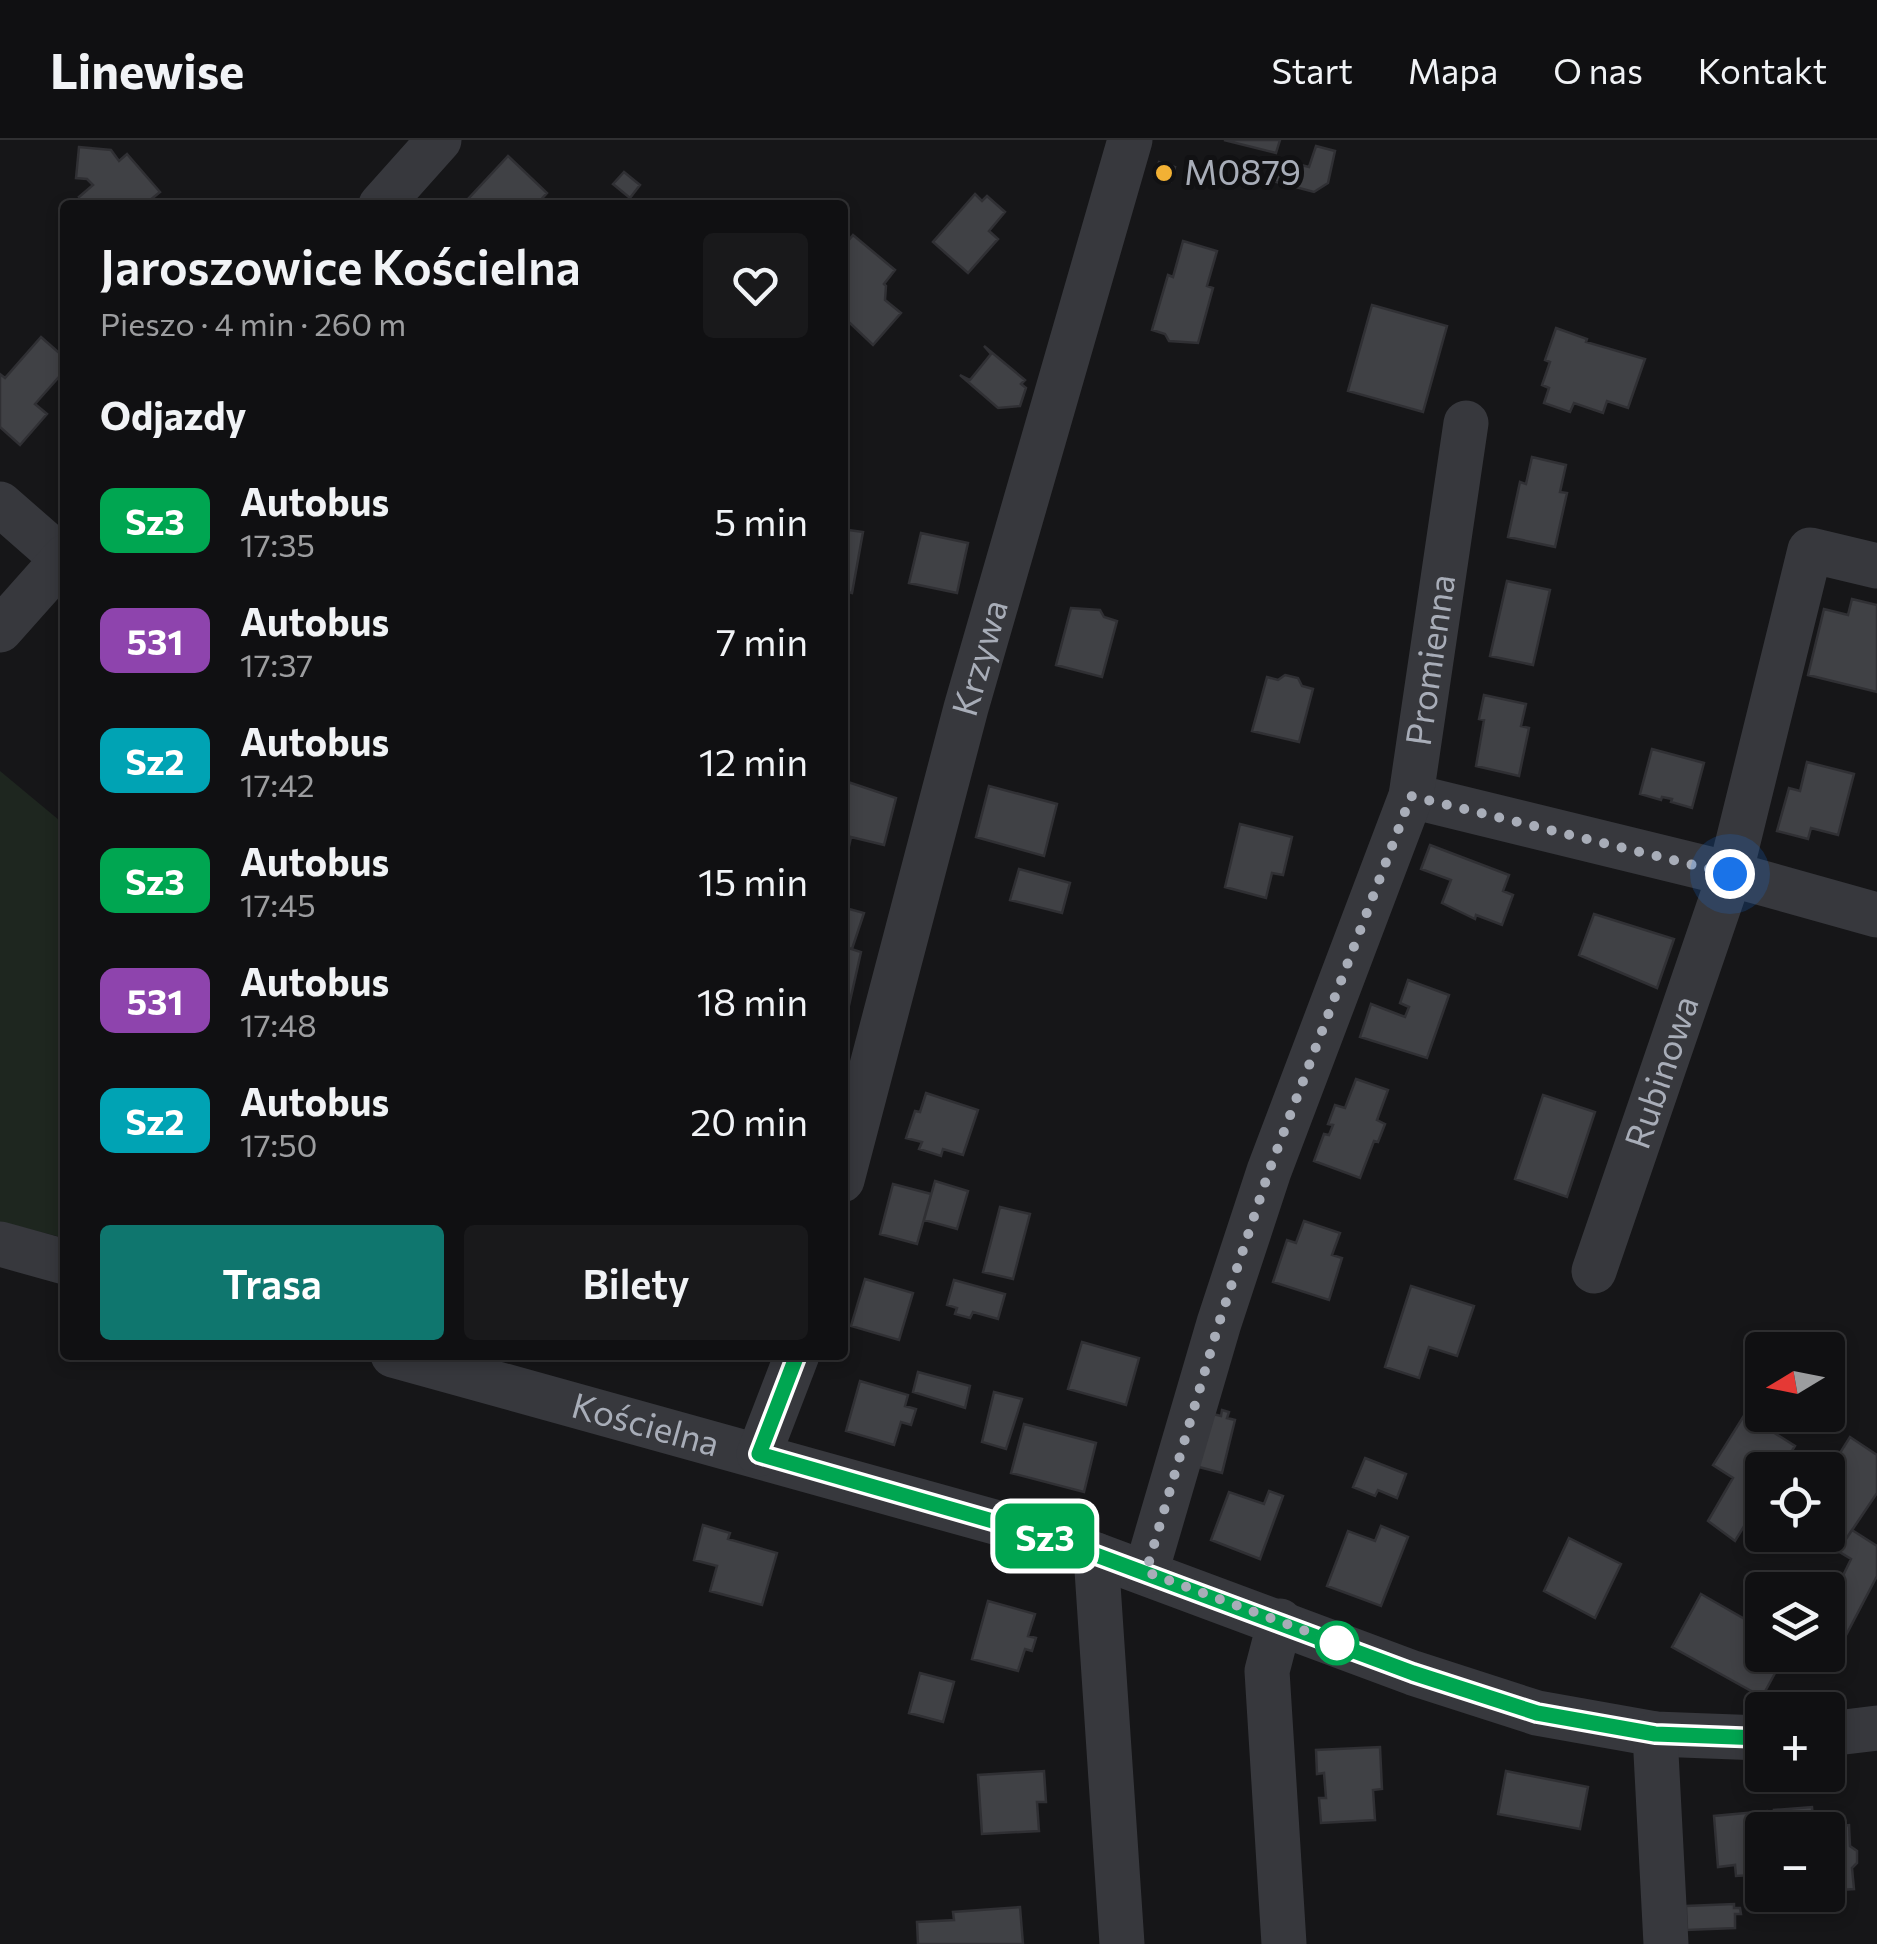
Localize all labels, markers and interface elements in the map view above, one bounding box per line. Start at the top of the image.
text: Linewise [50,40,244,99]
text: Start [1272,48,1353,91]
text: Mapa [1408,48,1498,91]
text: O nas [1553,48,1643,91]
text: Kontakt [1698,48,1827,91]
place label: M0879 [1184,149,1301,192]
marker: M0879 [1153,162,1175,184]
button: heart [703,233,808,338]
text: Jaroszowice Kościelna [100,236,581,295]
text: Pieszo · 4 min · 260 m [100,303,406,343]
text: Odjazdy [100,391,246,438]
text: Autobus [240,477,389,524]
text: 5 min [714,497,808,544]
text: Sz3 [125,499,185,542]
text: 17:35 [240,524,315,564]
street label: Promienna [1395,571,1462,748]
street label: Krzywa [941,594,1015,720]
text: Autobus [240,597,389,644]
text: 7 min [716,617,808,664]
text: 531 [127,619,183,662]
text: 17:37 [240,644,313,684]
text: Autobus [240,717,389,764]
text: 12 min [699,737,808,784]
text: Sz2 [126,739,184,782]
text: 17:42 [240,764,315,804]
text: Autobus [240,837,389,884]
your location [1705,849,1755,899]
text: 15 min [698,857,808,904]
text: Sz3 [125,859,185,902]
text: 17:45 [240,884,316,924]
text: Autobus [240,957,389,1004]
text: 18 min [697,977,808,1024]
text: 531 [127,979,183,1022]
street label: Rubinowa [1614,989,1706,1154]
text: 17:48 [240,1004,317,1044]
text: Autobus [240,1077,389,1124]
text: 20 min [690,1097,808,1144]
text: Sz2 [126,1099,184,1142]
text: 17:50 [240,1124,317,1164]
button: Trasa [100,1225,444,1340]
button: Bilety [464,1225,808,1340]
north arrow [1745,1332,1845,1432]
map controls [1745,1332,1845,1912]
street label: Kościelna [568,1382,725,1464]
button: locate [1745,1452,1845,1552]
line badge: Sz3 [988,1504,1102,1568]
text: Sz3 [1015,1515,1075,1558]
button: layers [1745,1572,1845,1672]
unlabelled marker [1316,1622,1358,1664]
button: + [1745,1692,1845,1792]
button: − [1745,1812,1845,1912]

